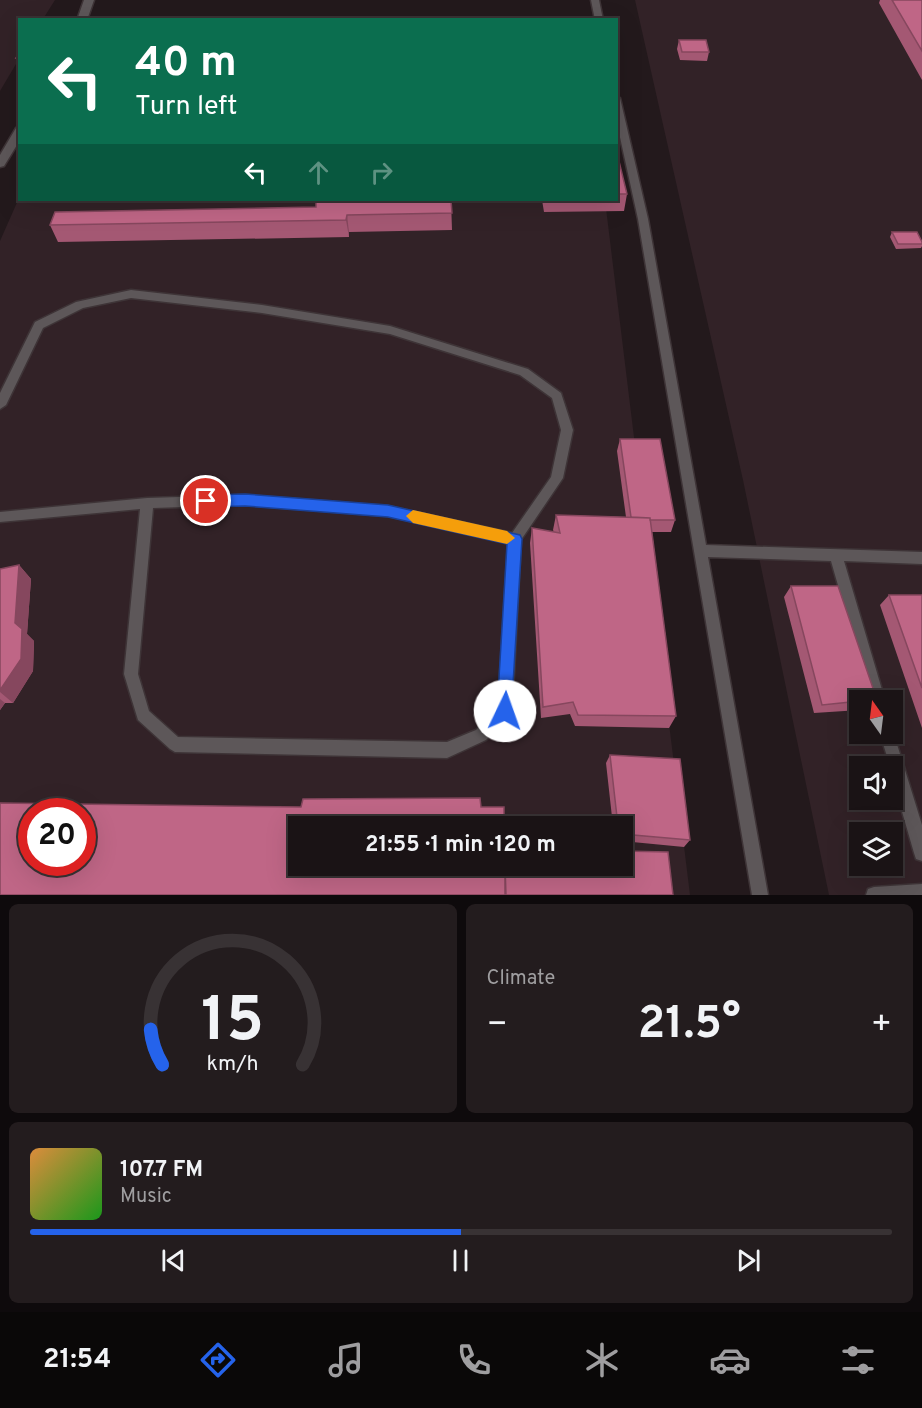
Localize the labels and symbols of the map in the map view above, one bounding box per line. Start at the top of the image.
pin [180,475,231,526]
position arrow [473,679,537,743]
north arrow [849,690,903,744]
speed limit sign: 20 [18,798,96,876]

